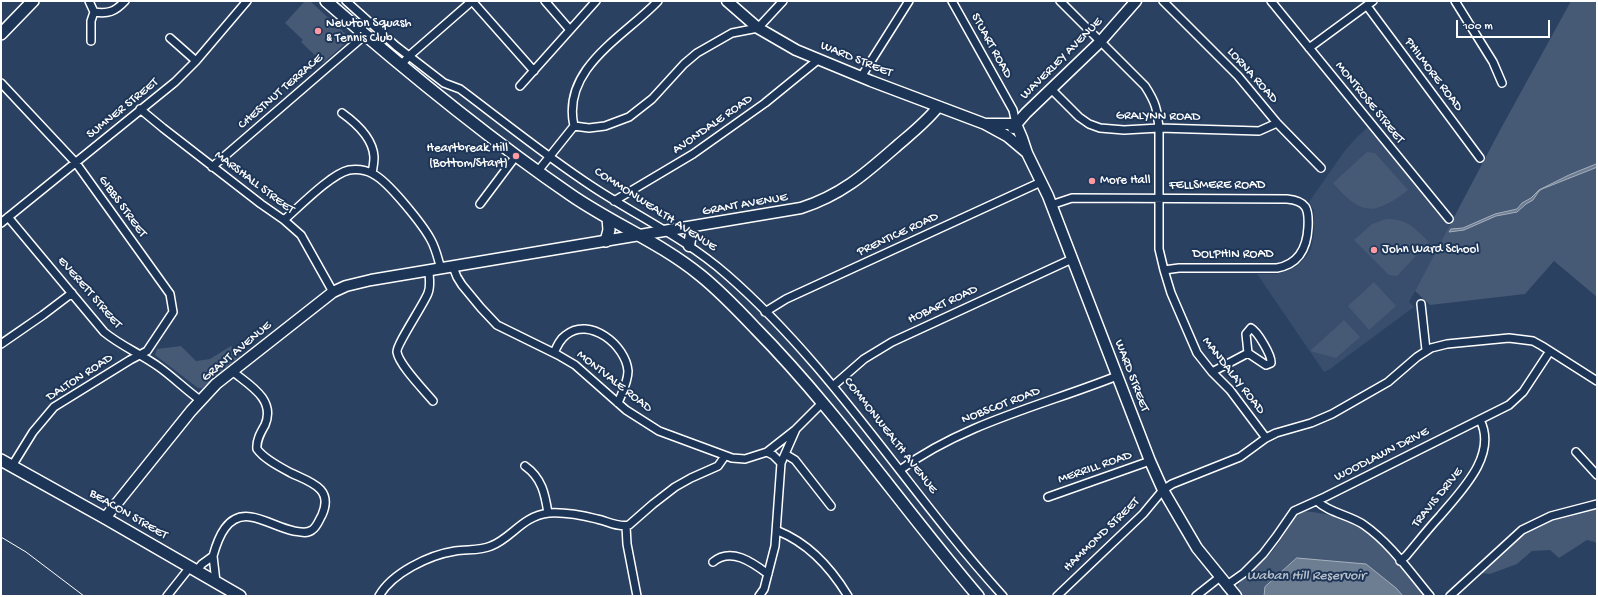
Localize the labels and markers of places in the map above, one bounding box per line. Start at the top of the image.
place label: Newton Squash & Tennis Club [326,16,411,47]
marker: Newton Squash & Tennis Club [313,26,323,36]
place label: Heartbreak Hill (Bottom/Start) [427,141,508,172]
marker: Heartbreak Hill (Bottom/Start) [511,151,521,161]
place label: More Hall [1100,173,1151,189]
marker: More Hall [1087,176,1097,186]
place label: John Ward School [1382,242,1479,258]
marker: John Ward School [1369,245,1379,255]

